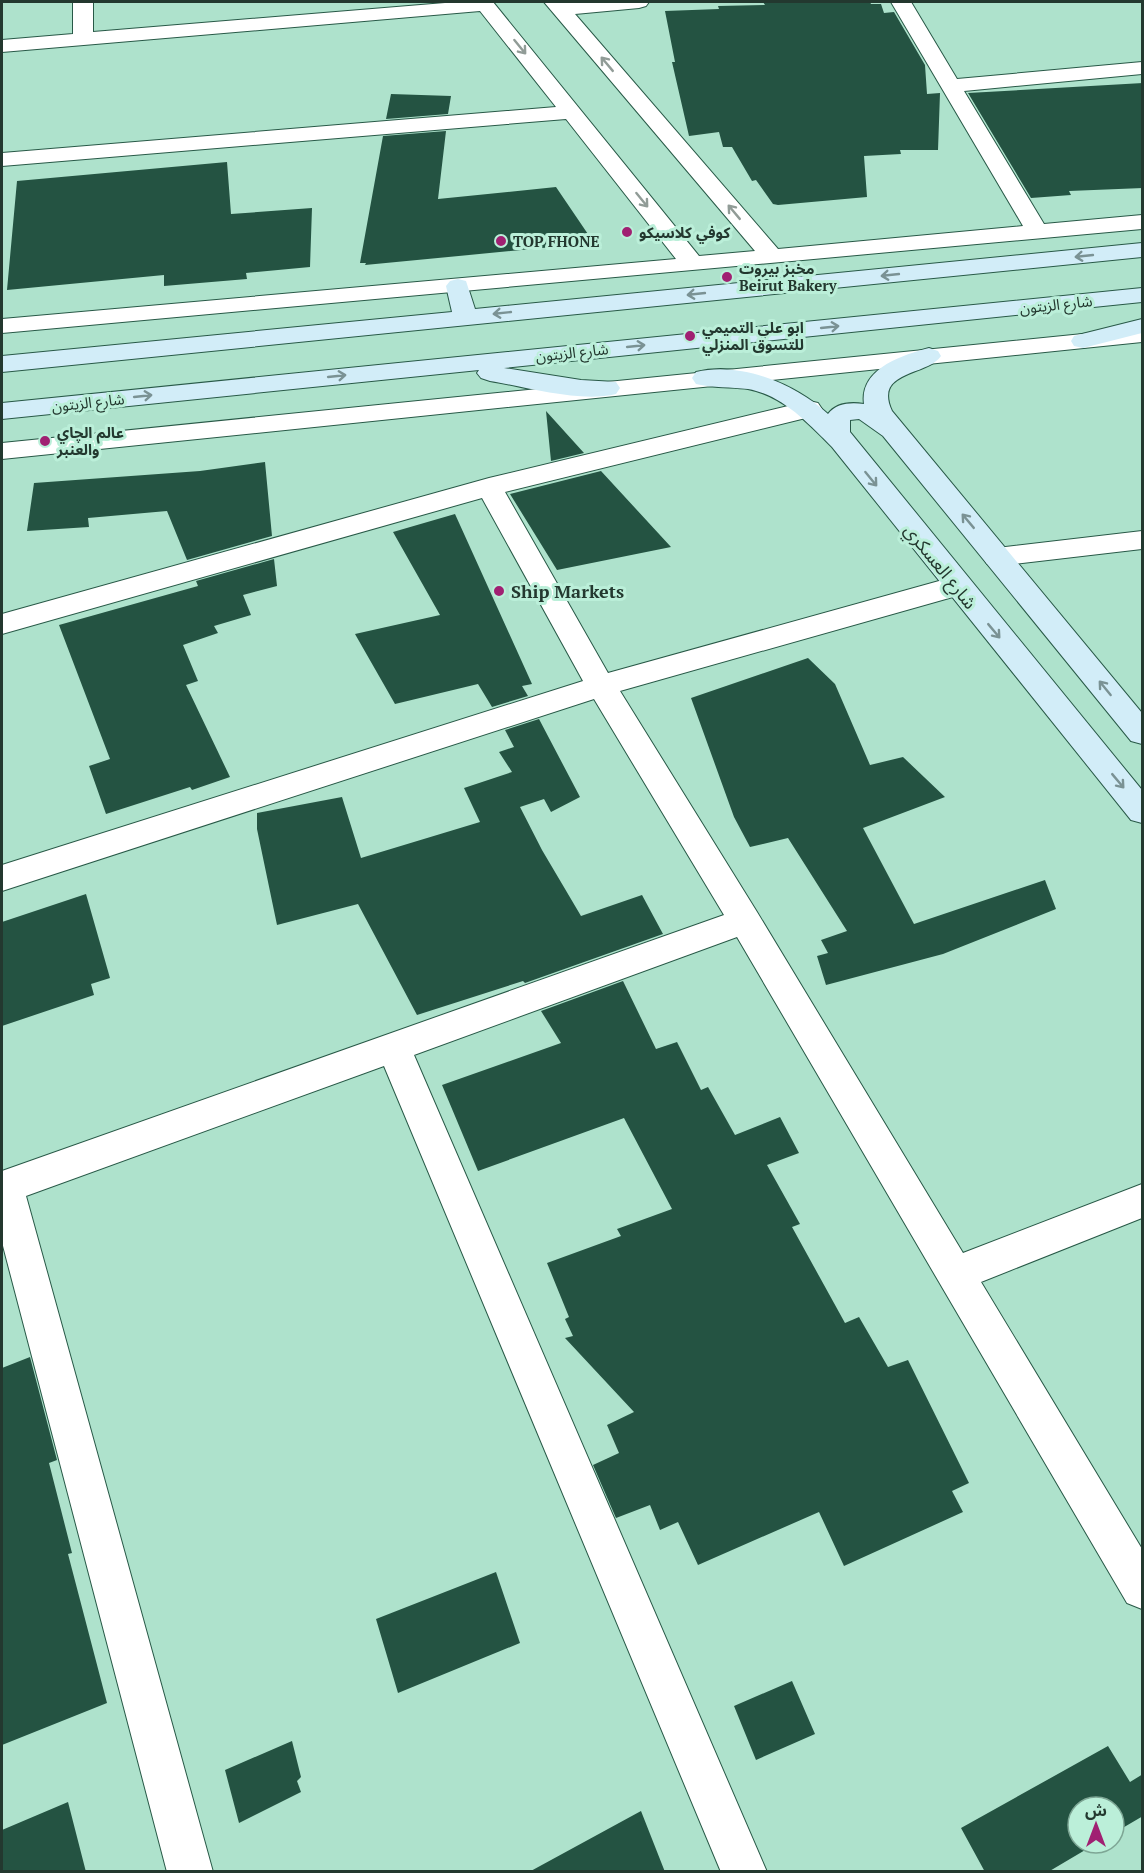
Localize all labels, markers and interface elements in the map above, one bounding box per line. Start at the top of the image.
one-way arrow [513,39,526,55]
one-way arrow [600,57,614,72]
one-way arrow [635,191,648,207]
one-way arrow [727,205,741,220]
place label: كوفي كلاسيكو [639,222,730,244]
marker: كوفي كلاسيكو [620,225,634,239]
place label: TOP FHONE [513,231,600,251]
marker: TOP FHONE [494,234,508,248]
one-way arrow [1075,251,1095,262]
place label: مخبز بيروت Beirut Bakery [739,258,838,295]
marker: مخبز بيروت Beirut Bakery [720,270,734,284]
one-way arrow [881,270,901,281]
one-way arrow [687,289,707,300]
street label: شارع الزيتون [1019,290,1094,321]
one-way arrow [493,308,512,319]
place label: ابو علي التميمي للتسوق المنزلي [702,317,804,356]
one-way arrow [819,321,839,332]
marker: ابو علي التميمي للتسوق المنزلي [683,329,697,343]
street label: شارع الزيتون [535,338,610,369]
one-way arrow [625,340,645,351]
one-way arrow [327,370,347,381]
street label: شارع الزيتون [51,388,126,419]
one-way arrow [133,390,153,401]
place label: عالم الچاي والعنبر [56,422,124,459]
marker: عالم الچاي والعنبر [38,434,52,448]
one-way arrow [865,471,878,487]
one-way arrow [961,514,975,529]
street label: شارع العسكري [897,518,983,615]
place label: Ship Markets [511,579,624,603]
marker: Ship Markets [492,584,506,598]
one-way arrow [987,623,1001,638]
one-way arrow [1099,680,1112,696]
one-way arrow [1111,773,1125,788]
north arrow [1066,1795,1126,1855]
text: ش [1085,1799,1107,1821]

